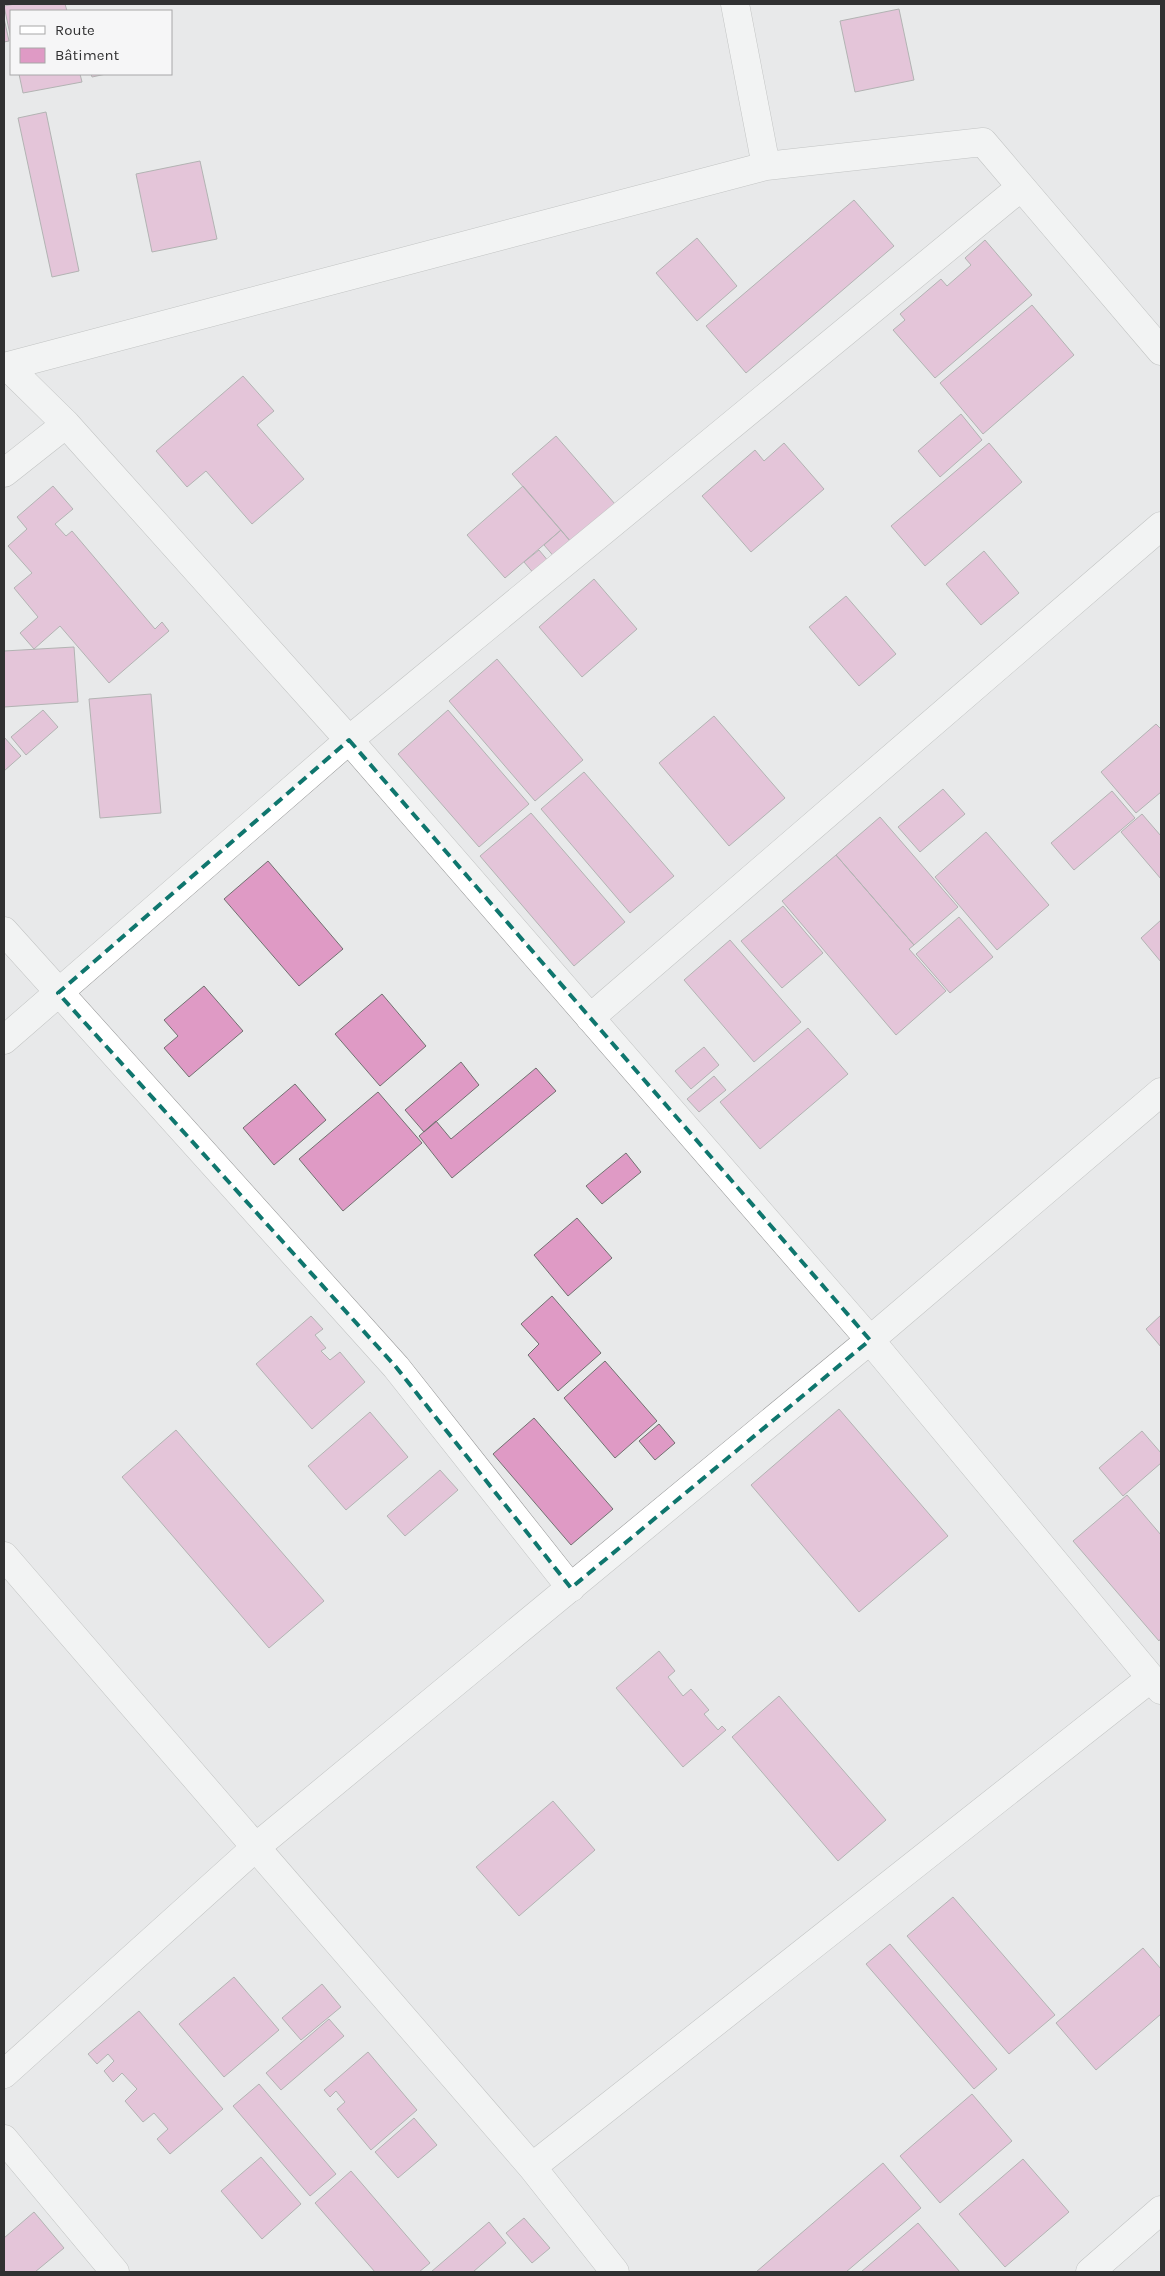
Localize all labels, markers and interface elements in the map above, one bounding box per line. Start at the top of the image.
legend [10,10,172,75]
text: Route [55,21,95,39]
text: Bâtiment [55,46,119,64]

